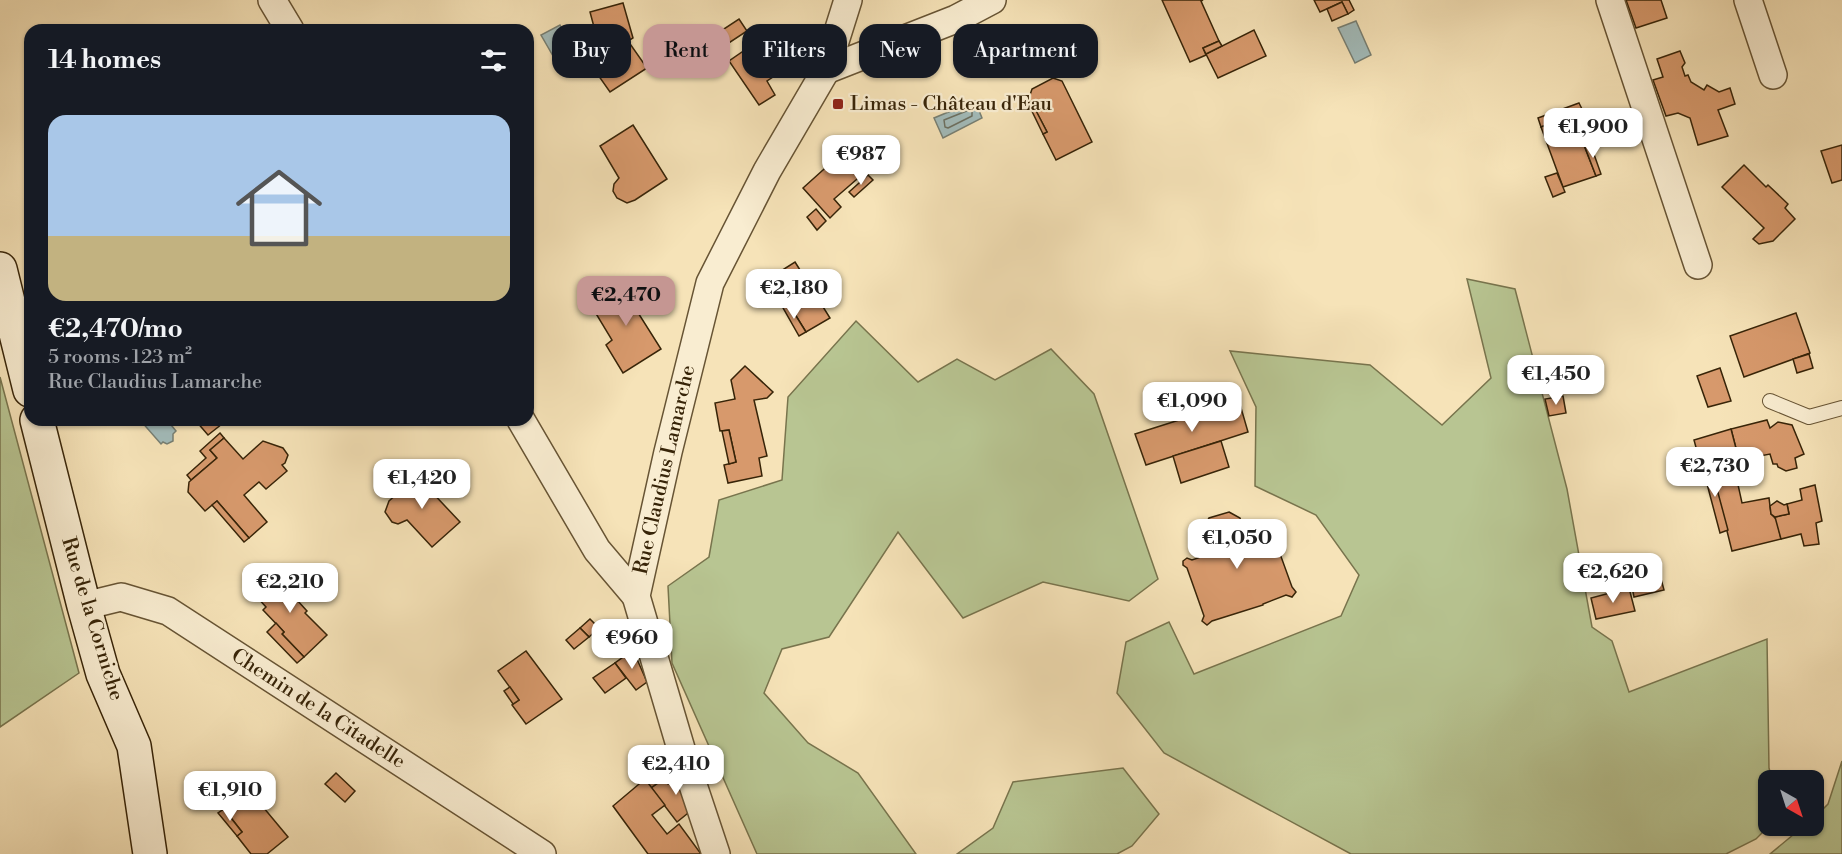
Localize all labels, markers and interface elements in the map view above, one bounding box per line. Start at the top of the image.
chip: Buy [552,24,631,78]
chip: Rent [643,24,730,78]
chip: Filters [742,24,847,78]
chip: New [859,24,941,78]
chip: Apartment [953,24,1098,78]
text: 14 homes [48,44,161,76]
icon: filters [477,44,510,77]
place label: Limas - Château d'Eau [850,92,1053,117]
marker: Limas - Château d'Eau [831,97,845,111]
pin: €1,900 [1544,108,1642,159]
text: €1,900 [1558,115,1628,140]
pin: €987 [825,135,897,186]
text: €987 [836,142,886,167]
icon: home [225,154,333,262]
pin: €2,180 [745,269,843,320]
pin: €2,470 [577,276,675,327]
text: €2,180 [760,276,828,301]
text: €2,470 [591,283,661,308]
text: €2,470/mo [48,313,183,345]
text: 5 rooms · 123 m² [48,345,192,370]
pin: €1,450 [1507,355,1605,406]
text: €1,450 [1521,362,1591,387]
street label: Rue Claudius Lamarche [629,363,701,577]
text: Rue Claudius Lamarche [48,370,262,395]
pin: €1,090 [1143,382,1241,433]
text: €1,090 [1157,389,1227,414]
pin: €2,730 [1666,447,1764,498]
text: €2,730 [1680,454,1750,479]
pin: €1,420 [373,459,471,510]
text: €1,420 [387,466,457,491]
pin: €1,050 [1188,519,1286,570]
text: €1,050 [1202,526,1272,551]
street label: Rue de la Corniche [55,534,129,704]
pin: €2,620 [1564,553,1662,604]
text: €2,620 [1577,560,1649,585]
pin: €2,210 [241,563,339,614]
text: €2,210 [256,570,324,595]
pin: €960 [596,619,668,670]
text: €960 [606,626,658,651]
street label: Chemin de la Citadelle [226,643,410,775]
pin: €2,410 [627,745,725,796]
text: €2,410 [642,752,710,777]
north arrow [1758,770,1824,836]
map controls [1758,770,1824,836]
pin: €1,910 [181,771,279,822]
text: €1,910 [198,778,262,803]

